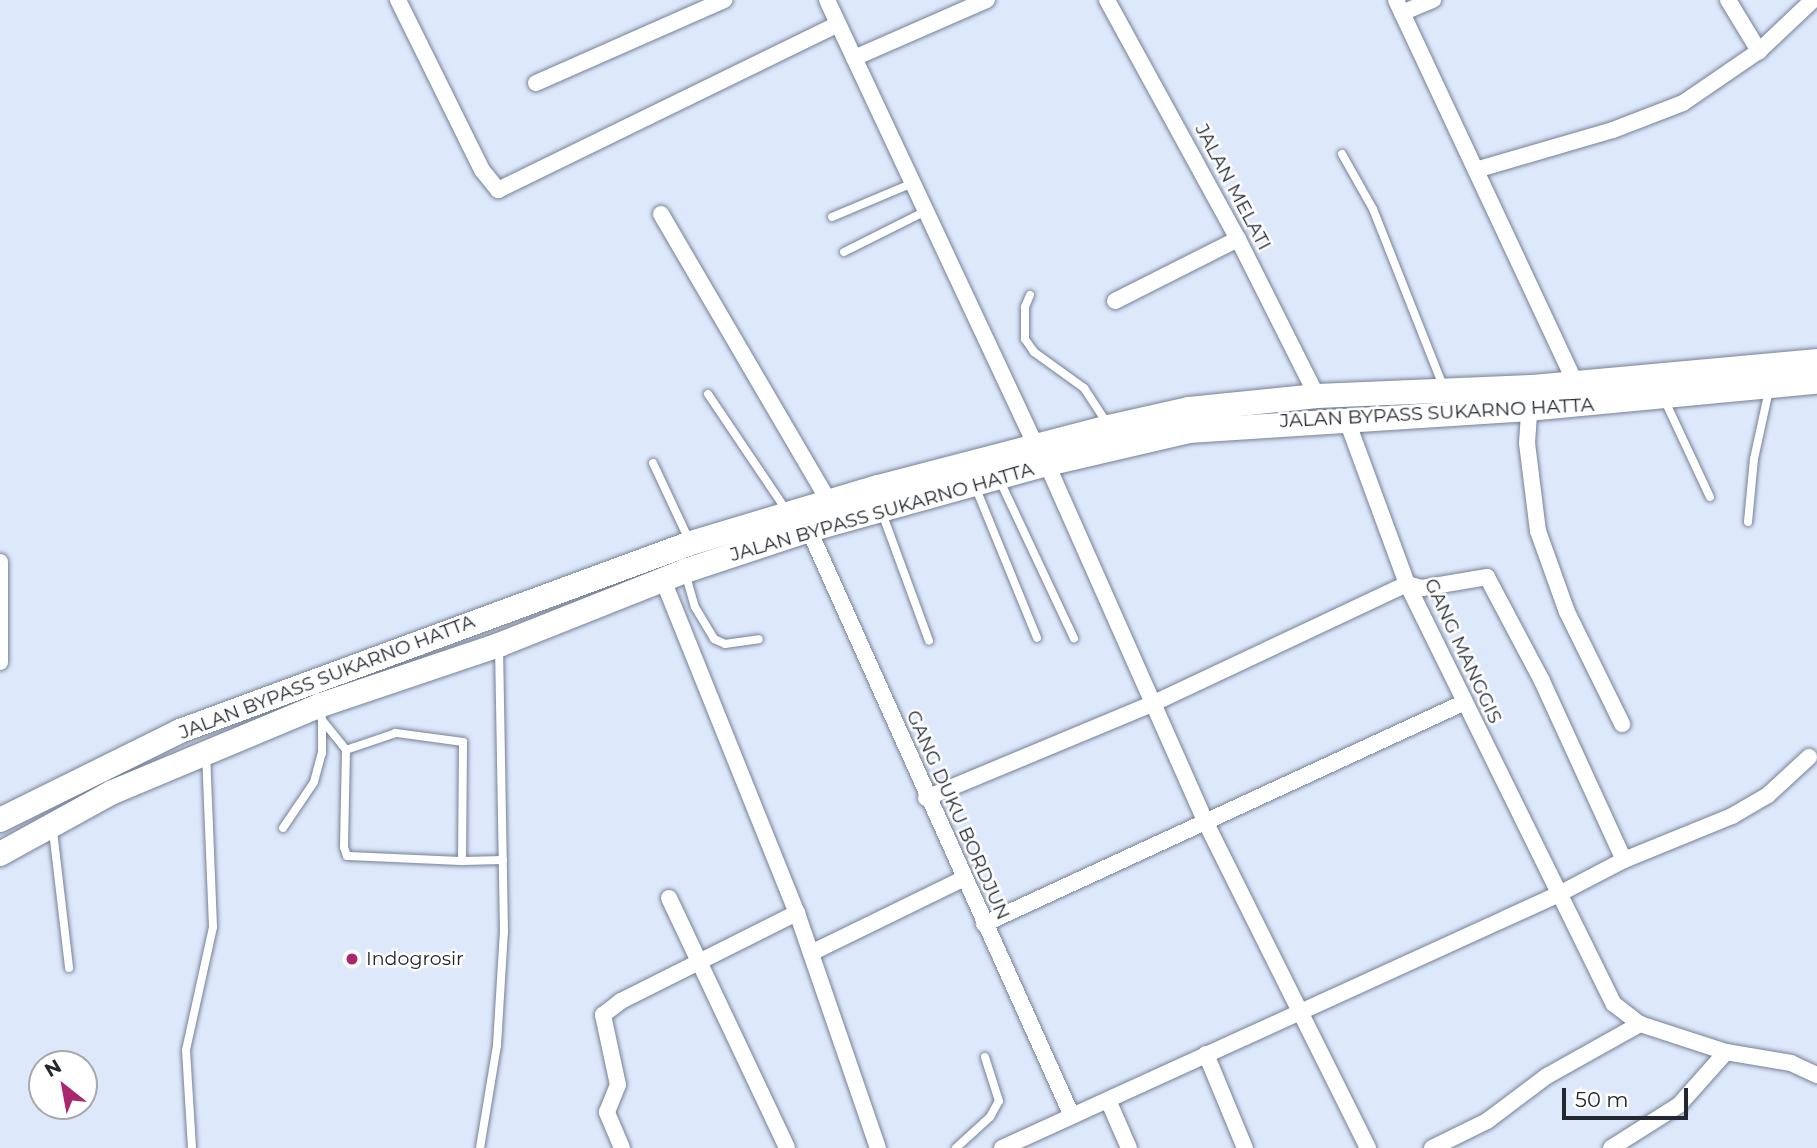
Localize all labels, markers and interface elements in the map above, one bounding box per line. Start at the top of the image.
street label: JALAN MELATI [1190,120,1276,254]
street label: JALAN BYPASS SUKARNO HATTA [1279,393,1595,433]
street label: JALAN BYPASS SUKARNO HATTA [727,458,1037,566]
street label: GANG MANGGIS [1419,575,1507,727]
street label: JALAN BYPASS SUKARNO HATTA [176,610,478,744]
street label: GANG DUKU BORDJUN [901,707,1015,923]
place label: Indogrosir [366,948,464,970]
marker: Indogrosir [344,951,360,967]
north arrow [28,1050,98,1120]
text: N [40,1054,65,1082]
scale bar [1565,1074,1691,1118]
text: 50 m [1575,1087,1629,1112]

